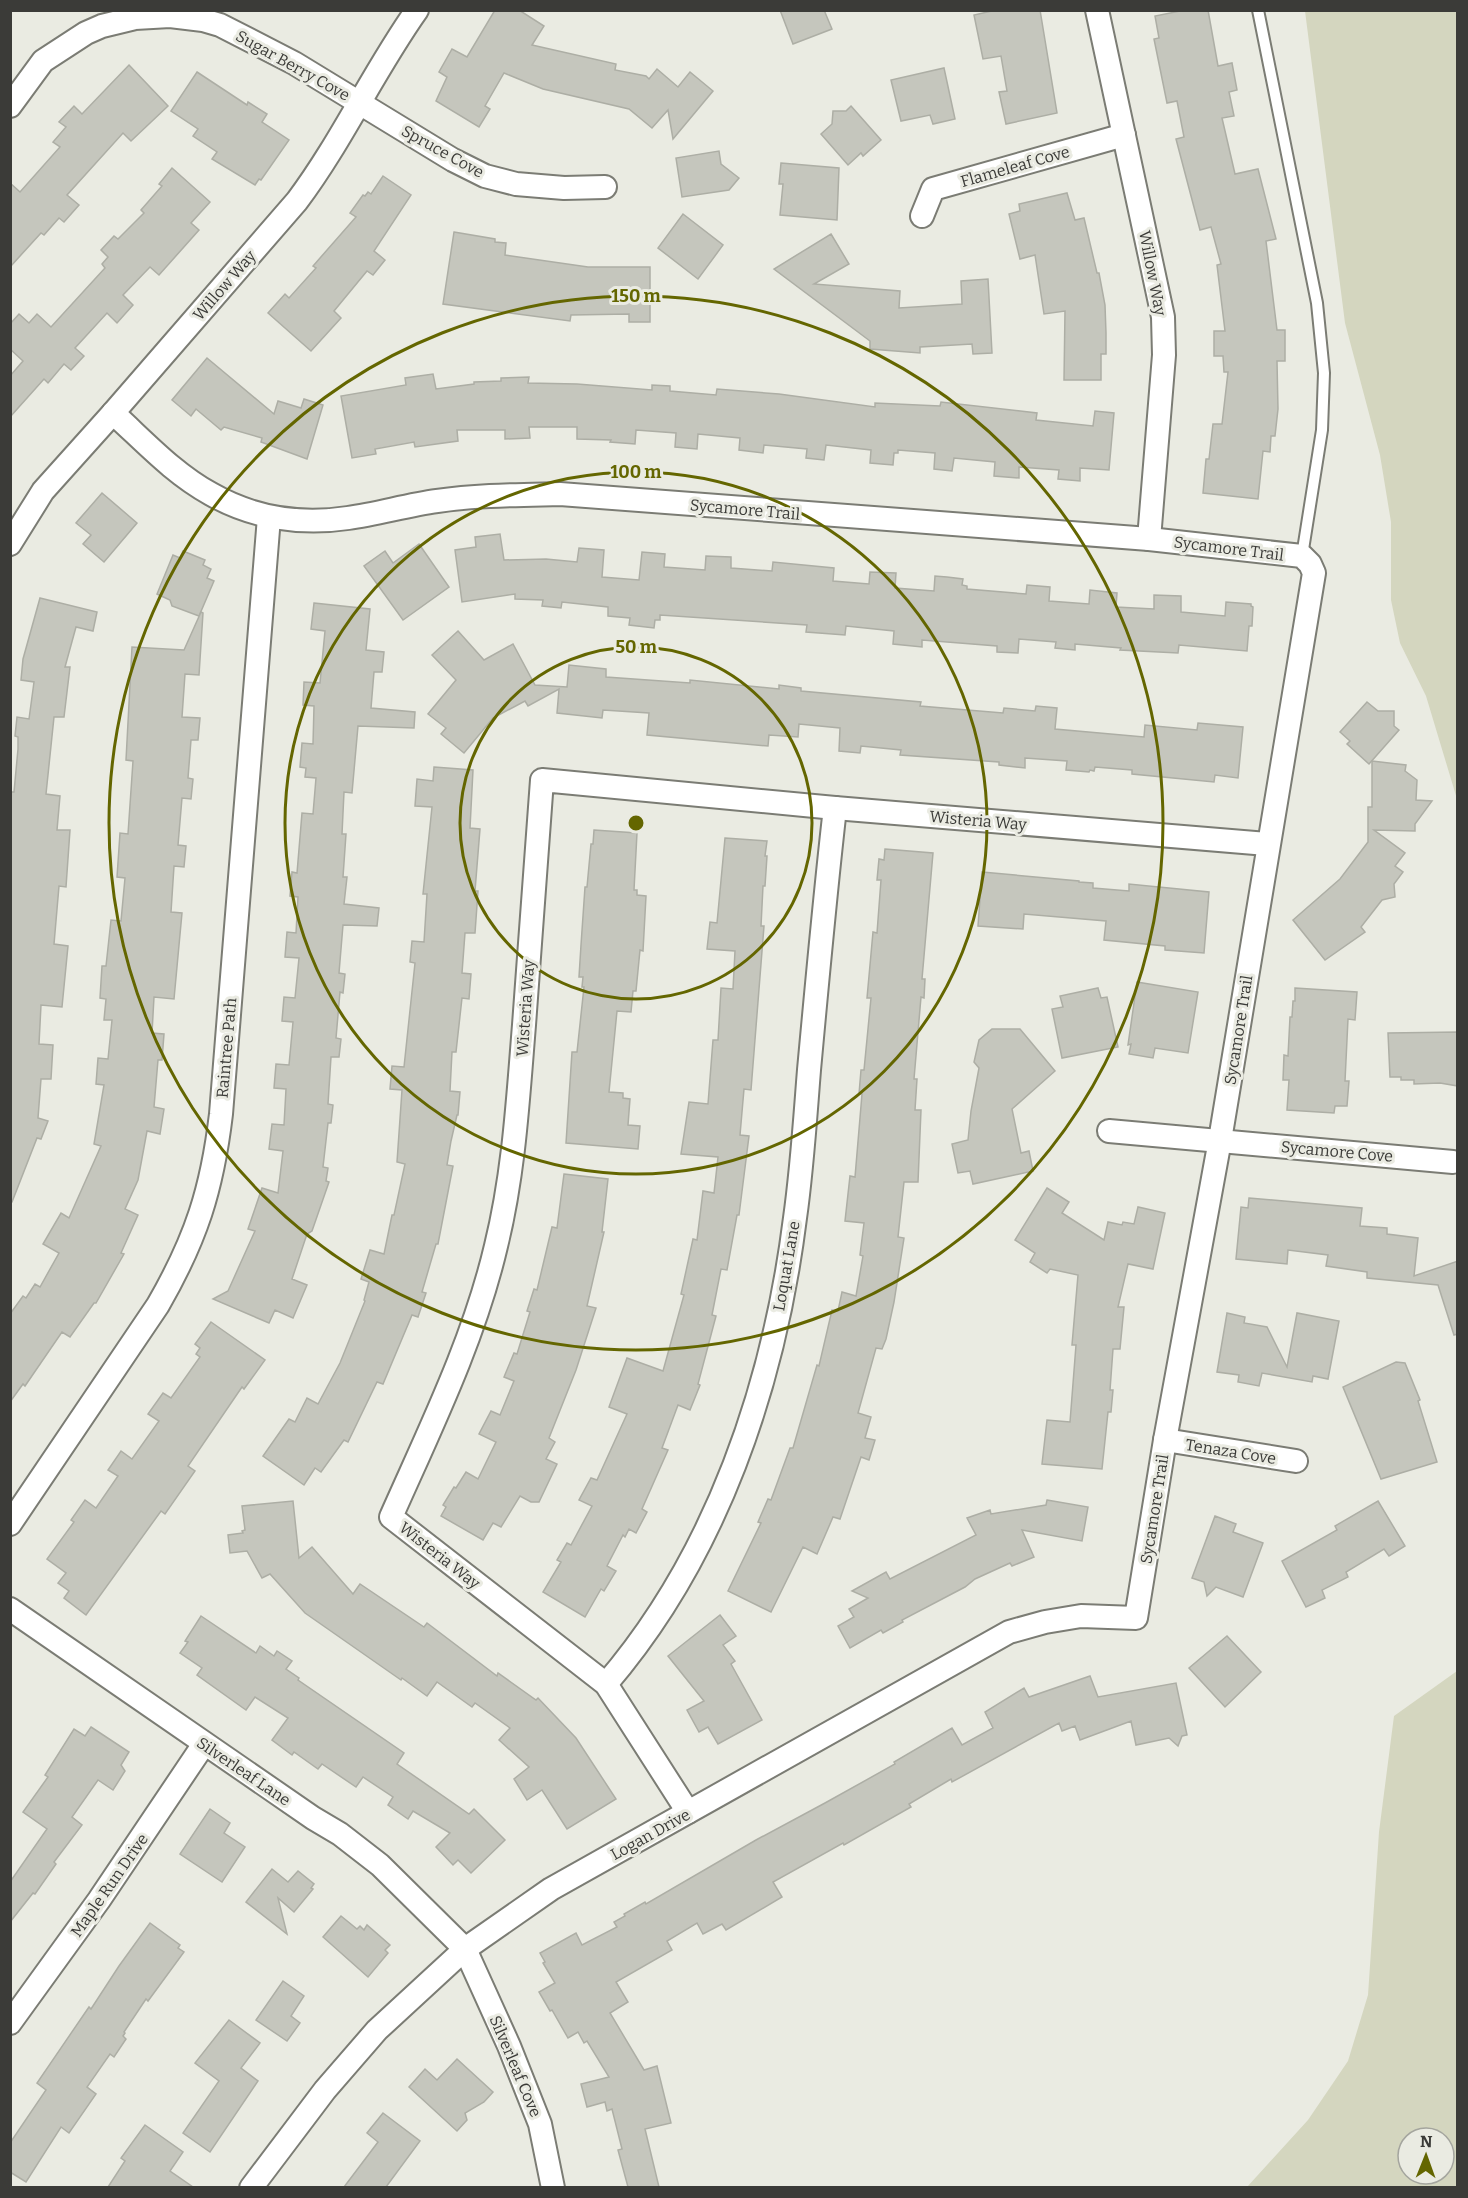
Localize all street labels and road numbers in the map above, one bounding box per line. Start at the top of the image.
street label: Sugar Berry Cove [232,26,353,105]
street label: Spruce Cove [398,121,487,182]
street label: Flameleaf Cove [958,142,1072,191]
street label: Willow Way [1135,229,1170,318]
street label: Willow Way [189,246,260,324]
street label: Sycamore Trail [689,495,801,524]
street label: Sycamore Trail [1173,532,1285,565]
street label: Wisteria Way [929,807,1028,834]
street label: Wisteria Way [513,958,538,1057]
street label: Sycamore Trail [1220,974,1257,1086]
street label: Raintree Path [213,997,240,1099]
street label: Sycamore Cove [1280,1137,1394,1166]
street label: Loquat Lane [769,1220,804,1313]
street label: Tenaza Cove [1184,1435,1278,1468]
street label: Sycamore Trail [1136,1453,1173,1565]
street label: Wisteria Way [395,1518,484,1593]
street label: Silverleaf Lane [193,1733,294,1810]
street label: Logan Drive [607,1805,693,1864]
street label: Maple Run Drive [67,1830,152,1941]
street label: Silverleaf Cove [486,2013,545,2120]

